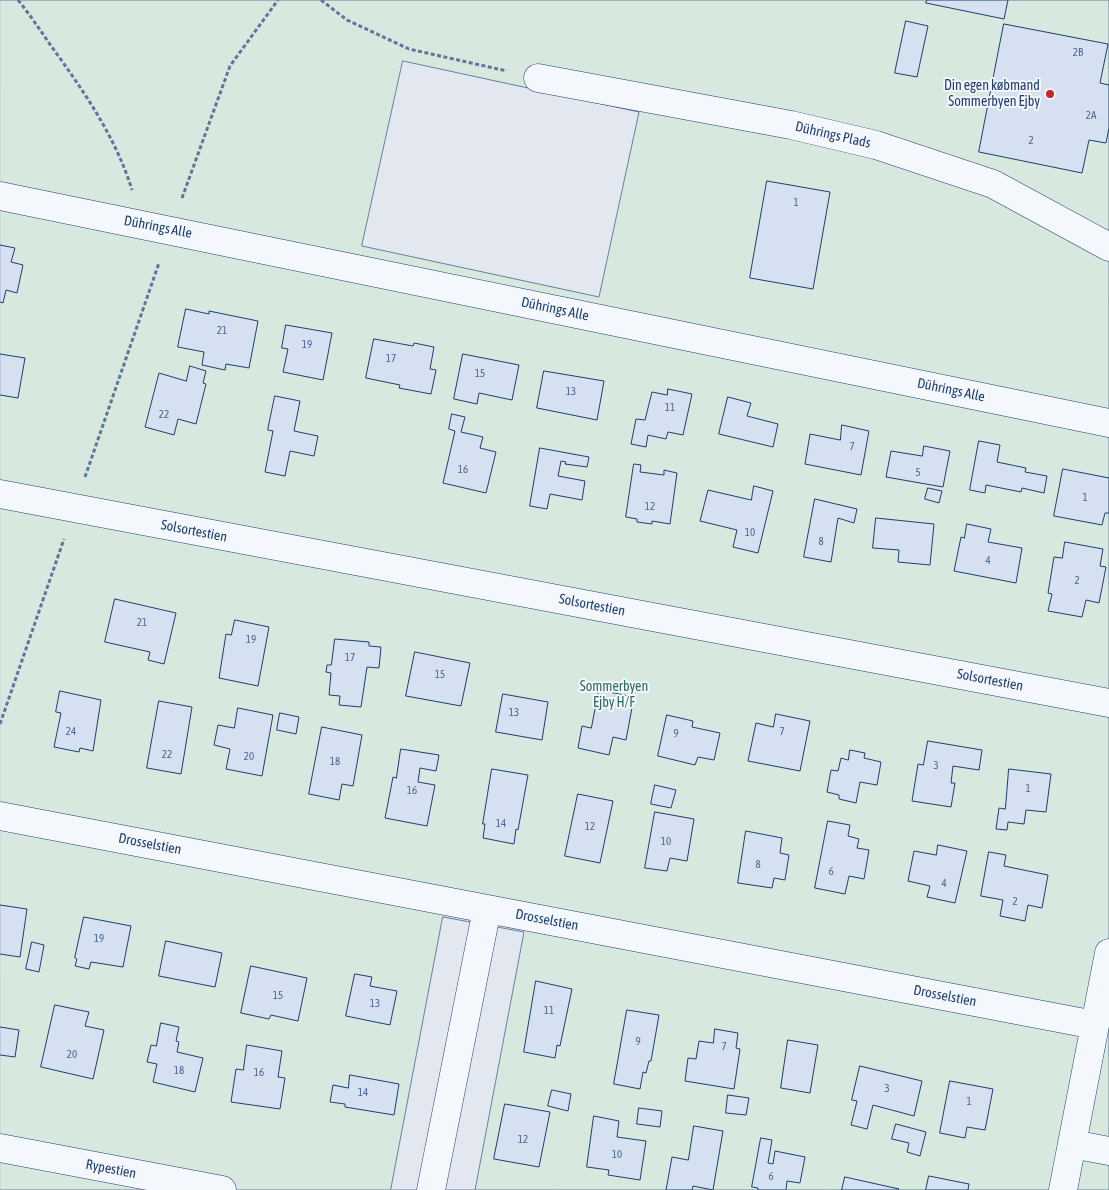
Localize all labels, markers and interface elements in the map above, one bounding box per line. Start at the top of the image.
house number: 2B [1073,46,1083,60]
place label: Din egen købmand Sommerbyen Ejby [944,78,1040,110]
marker: Din egen købmand Sommerbyen Ejby [1044,88,1056,100]
house number: 2A [1086,109,1096,123]
street label: Dührings Plads [794,118,872,152]
house number: 2 [1028,134,1034,148]
house number: 1 [793,196,799,210]
street label: Dührings Alle [123,212,193,242]
street label: Dührings Alle [520,294,590,324]
house number: 21 [217,324,227,338]
house number: 19 [302,338,312,352]
house number: 17 [386,352,396,366]
house number: 15 [475,367,485,381]
street label: Dührings Alle [916,375,986,405]
house number: 13 [566,385,576,399]
house number: 11 [665,401,675,415]
house number: 22 [159,408,169,422]
house number: 7 [849,440,855,454]
house number: 16 [458,463,468,477]
house number: 5 [915,466,921,480]
house number: 1 [1082,491,1088,505]
house number: 12 [645,500,655,514]
street label: Solsortestien [159,516,229,546]
house number: 10 [745,526,755,540]
house number: 8 [818,535,824,549]
house number: 4 [985,554,991,568]
house number: 2 [1074,574,1080,588]
street label: Solsortestien [557,590,627,620]
house number: 21 [137,616,147,630]
house number: 19 [246,633,256,647]
house number: 17 [345,651,355,665]
street label: Solsortestien [955,665,1025,695]
house number: 15 [435,668,445,682]
park label: Sommerbyen Ejby H/F [580,679,648,712]
house number: 13 [509,706,519,720]
house number: 24 [66,725,76,739]
house number: 7 [779,725,785,739]
house number: 9 [673,727,679,741]
house number: 22 [162,748,172,762]
house number: 20 [244,750,254,764]
house number: 18 [330,755,340,769]
house number: 3 [933,759,939,773]
house number: 1 [1025,782,1031,796]
house number: 16 [407,784,417,798]
house number: 14 [496,817,506,831]
house number: 12 [585,820,595,834]
street label: Drosselstien [117,830,183,858]
house number: 10 [661,835,671,849]
house number: 8 [755,858,761,872]
house number: 6 [828,865,834,879]
house number: 4 [941,877,947,891]
house number: 2 [1012,895,1018,909]
street label: Drosselstien [514,906,580,934]
house number: 19 [94,932,104,946]
street label: Drosselstien [912,982,978,1010]
house number: 15 [273,989,283,1003]
house number: 13 [370,997,380,1011]
house number: 11 [544,1004,554,1018]
house number: 9 [635,1035,641,1049]
house number: 7 [721,1040,727,1054]
house number: 20 [67,1048,77,1062]
house number: 18 [174,1064,184,1078]
house number: 16 [254,1066,264,1080]
house number: 3 [884,1082,890,1096]
house number: 14 [358,1086,368,1100]
house number: 1 [966,1095,972,1109]
house number: 12 [518,1133,528,1147]
house number: 10 [612,1148,622,1162]
street label: Rypestien [84,1156,138,1182]
house number: 6 [768,1170,774,1184]

